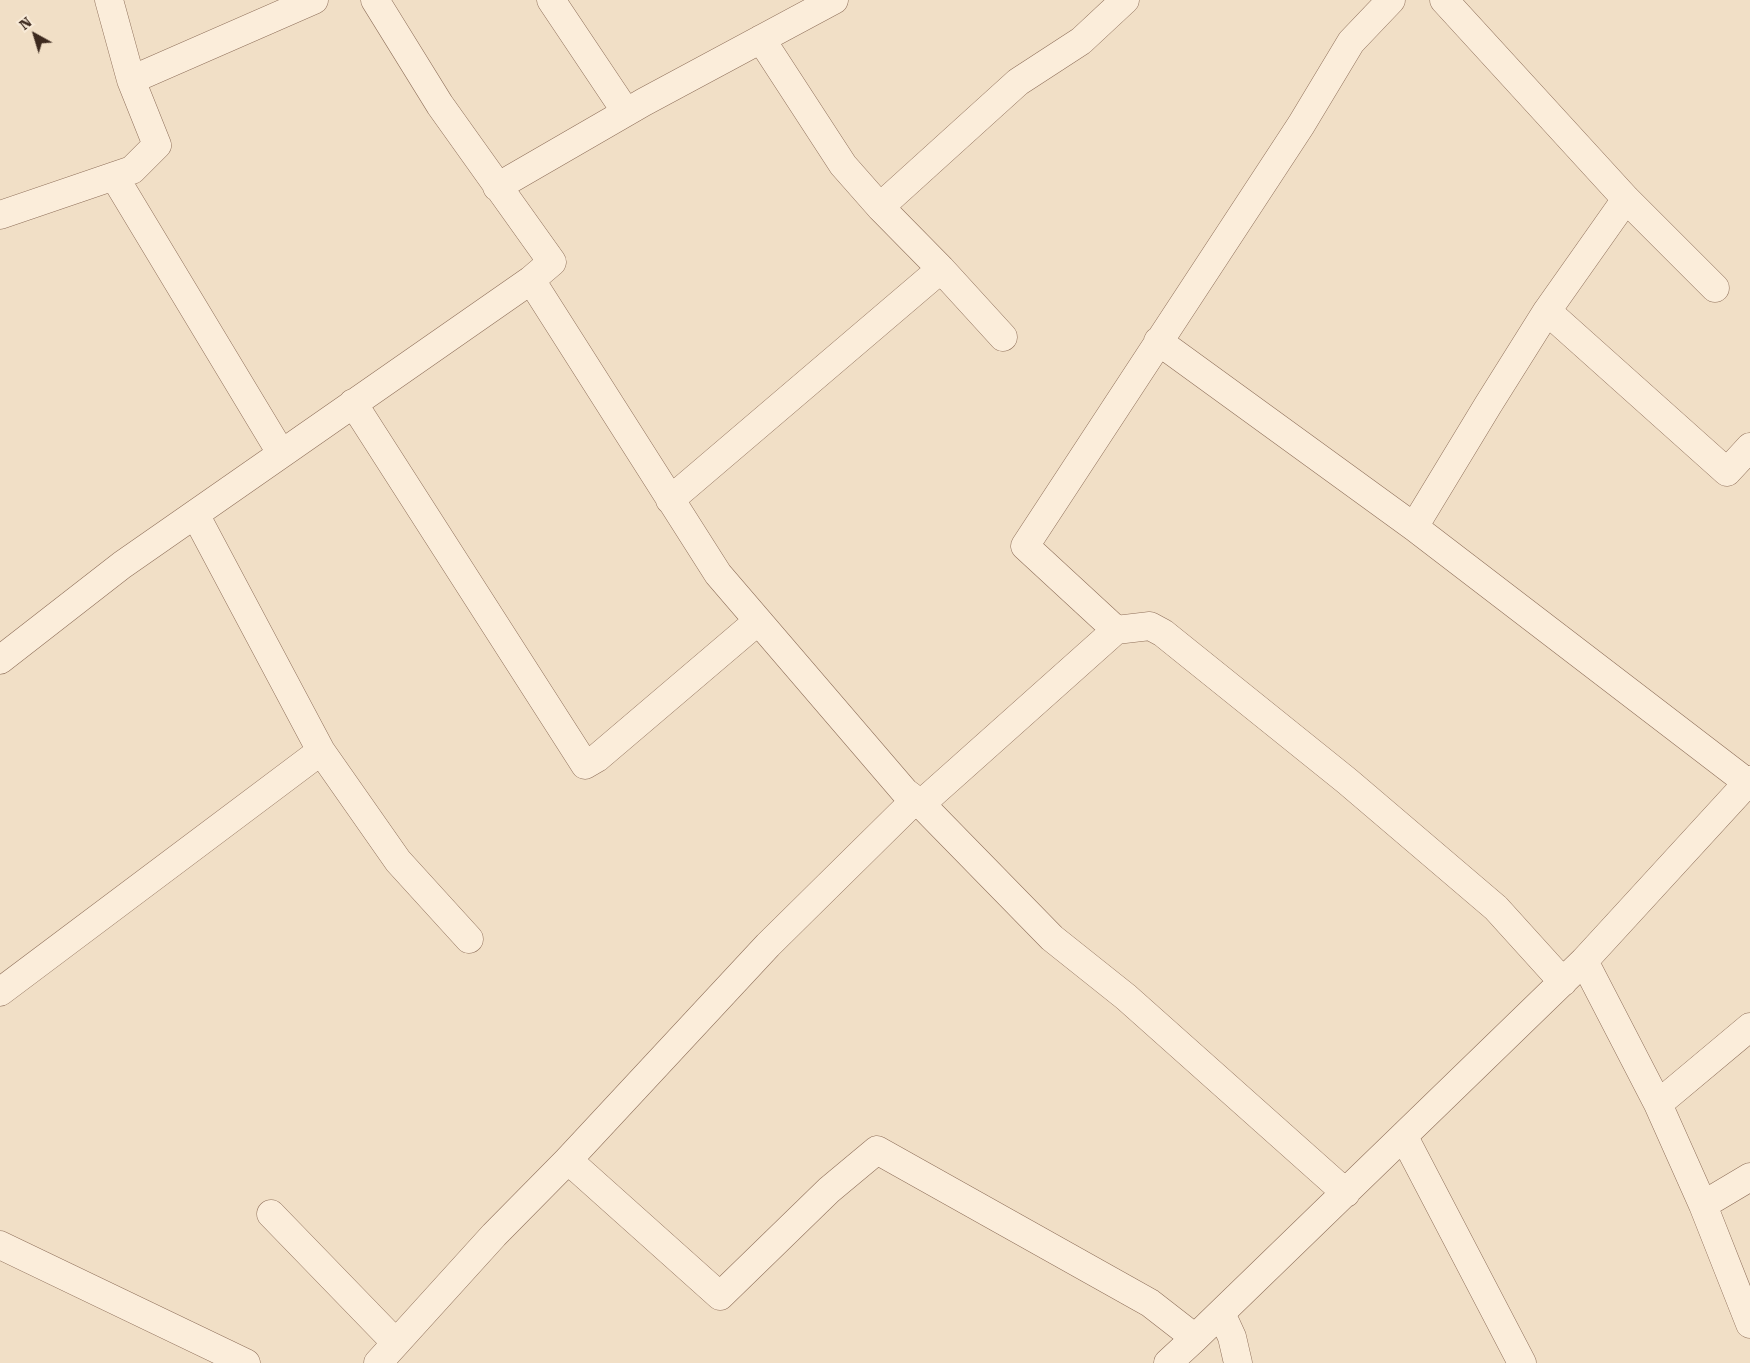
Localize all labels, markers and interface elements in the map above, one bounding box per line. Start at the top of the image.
north arrow [10,10,60,60]
text: N [16,14,35,33]

